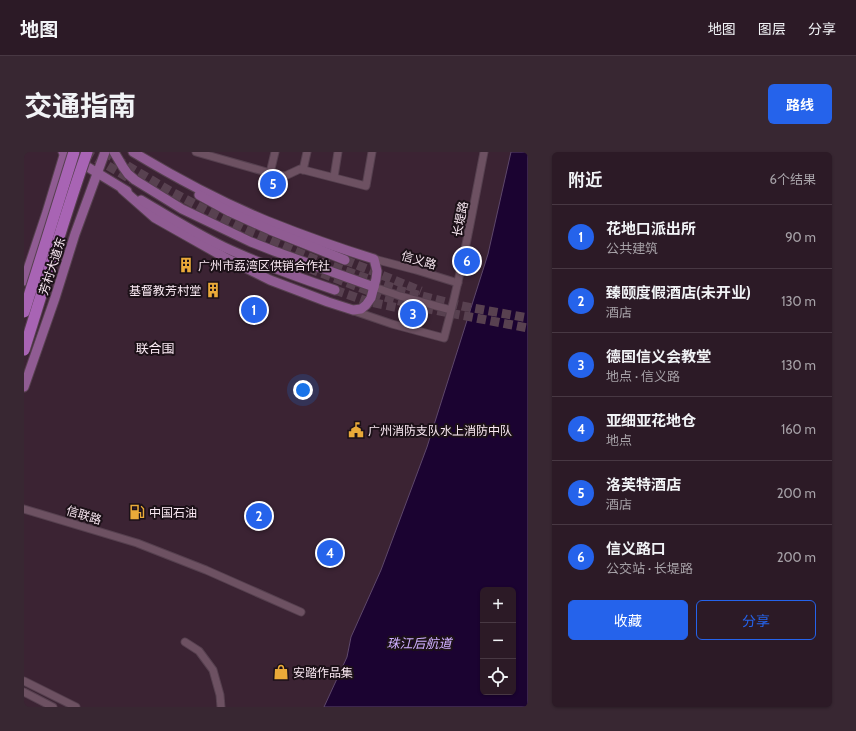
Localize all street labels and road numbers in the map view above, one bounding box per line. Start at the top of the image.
street label: 长堤路 [449,200,471,238]
street label: 芳村大道东 [36,235,68,297]
street label: 信义路 [400,248,438,272]
street label: 信联路 [65,503,103,527]

